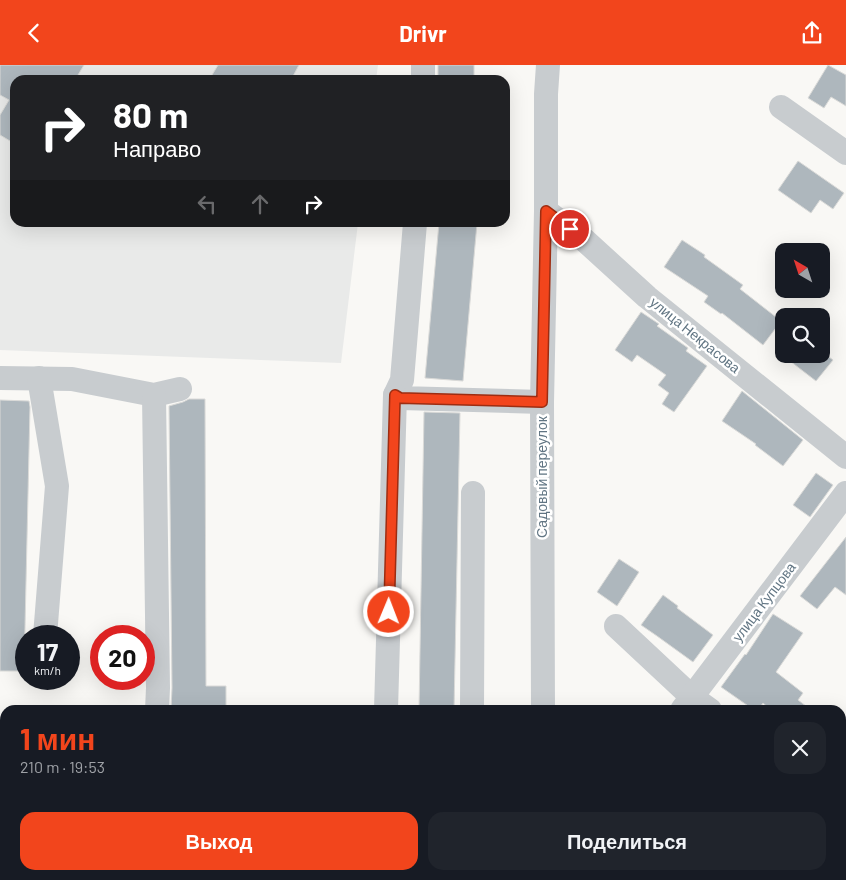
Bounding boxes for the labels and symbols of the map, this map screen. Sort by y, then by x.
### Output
pin [549,208,591,250]
north arrow [775,243,830,297]
street label: улица Некрасова [647,293,744,376]
street label: Садовый переулок [533,415,550,538]
street label: улица Купцова [728,559,799,645]
position arrow [362,585,414,637]
speed limit sign: 20 [90,625,155,690]

